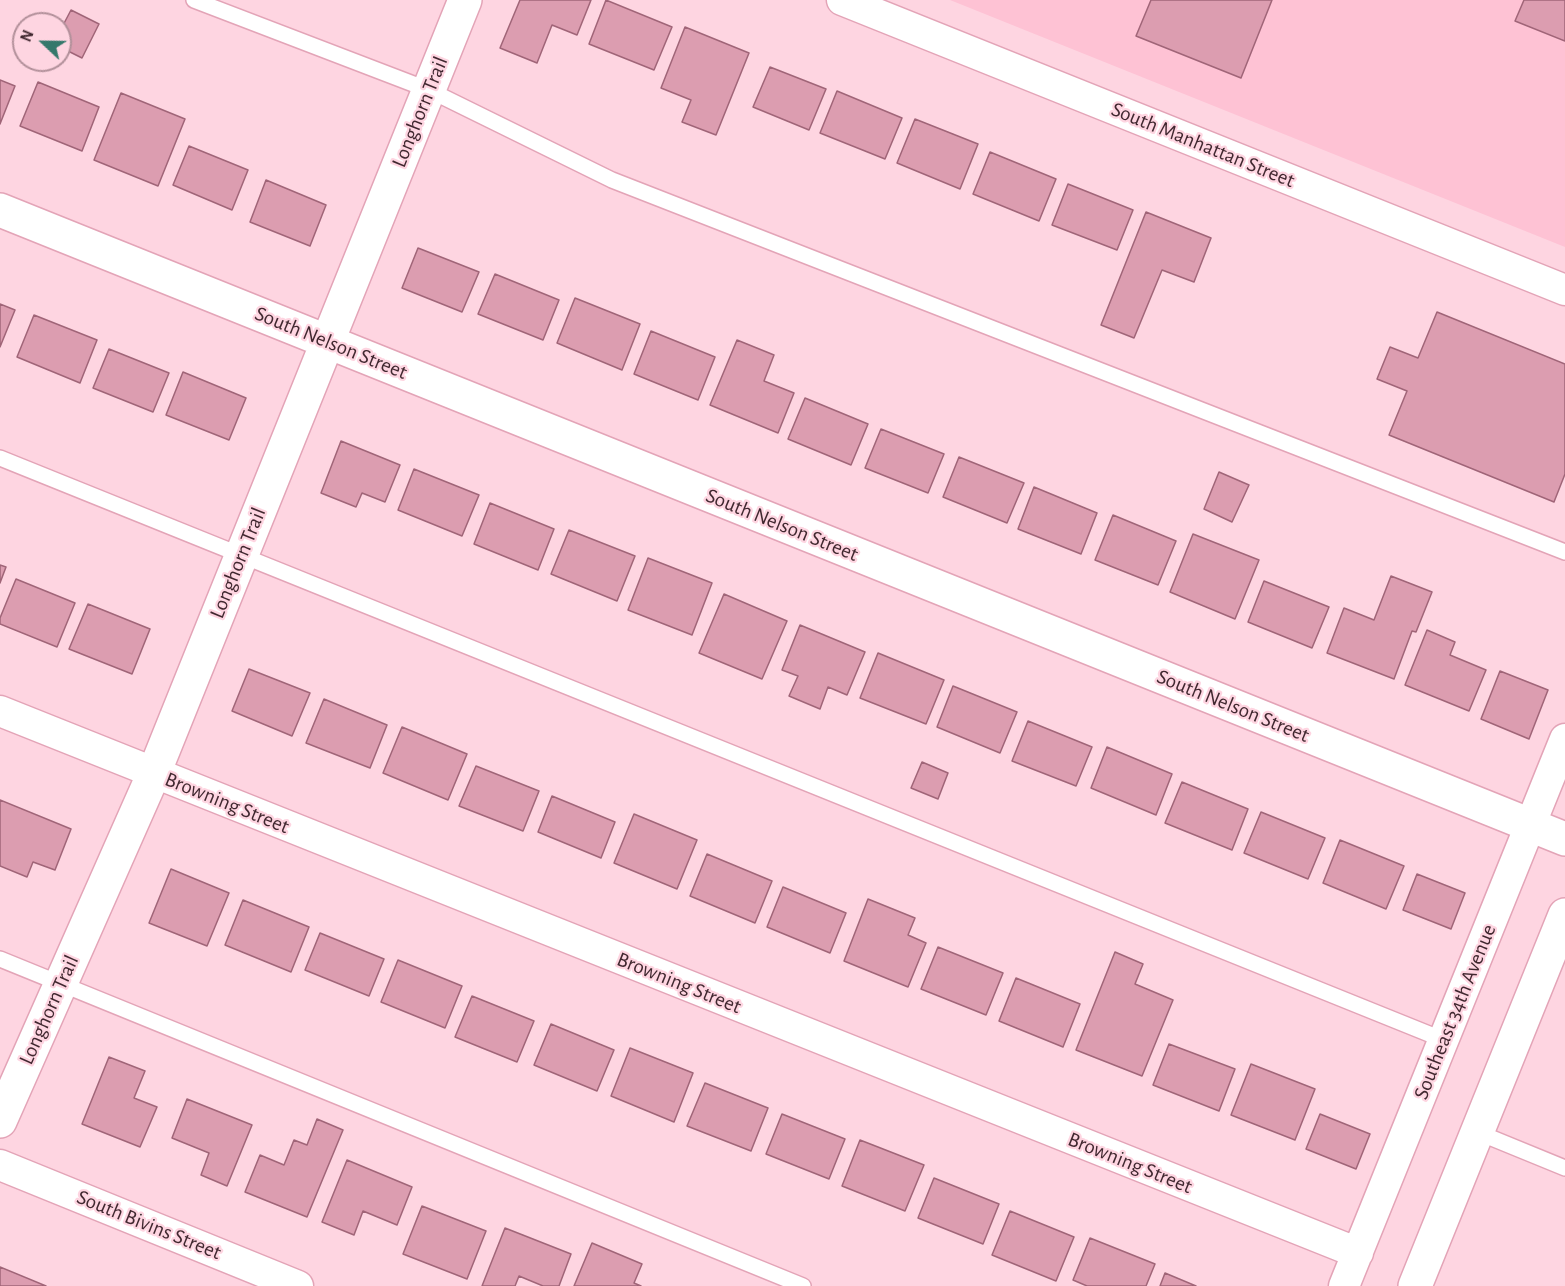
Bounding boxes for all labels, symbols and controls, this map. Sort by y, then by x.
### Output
north arrow [12,12,72,72]
text: N [18,28,37,44]
street label: Longhorn Trail [386,53,454,171]
street label: South Manhattan Street [1108,97,1298,193]
street label: South Nelson Street [251,301,411,385]
street label: South Nelson Street [702,483,862,567]
street label: Longhorn Trail [204,504,272,622]
street label: South Nelson Street [1153,664,1313,748]
street label: Browning Street [161,767,293,839]
street label: Southeast 34th Avenue [1408,921,1502,1103]
street label: Browning Street [613,947,745,1019]
street label: Longhorn Trail [14,951,84,1069]
street label: Browning Street [1064,1127,1196,1199]
street label: South Bivins Street [73,1185,225,1265]

